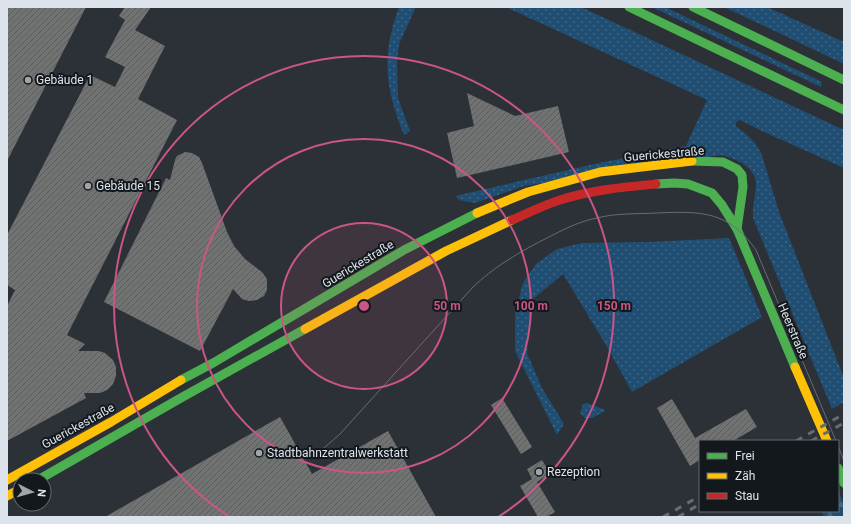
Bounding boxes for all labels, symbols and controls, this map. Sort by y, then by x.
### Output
place label: Gebäude 1 [36,73,93,87]
marker: Gebäude 1 [23,75,33,85]
street label: Guerickestraße [623,144,705,164]
place label: Gebäude 15 [96,179,160,193]
marker: Gebäude 15 [83,181,93,191]
street label: Guerickestraße [320,237,396,291]
centre of rings [357,299,371,313]
text: 50 m [433,299,461,313]
text: 100 m [514,299,548,313]
text: 150 m [597,299,631,313]
street label: Heerstraße [775,301,811,361]
street label: Guerickestraße [39,400,117,452]
legend [699,440,839,512]
place label: Stadtbahnzentralwerkstatt [267,446,408,460]
marker: Stadtbahnzentralwerkstatt [254,448,264,458]
text: Frei [735,449,755,463]
place label: Rezeption [547,465,600,479]
marker: Rezeption [534,467,544,477]
text: Zäh [735,469,755,483]
north arrow [12,472,52,512]
text: N [35,488,48,498]
text: Stau [735,489,759,503]

